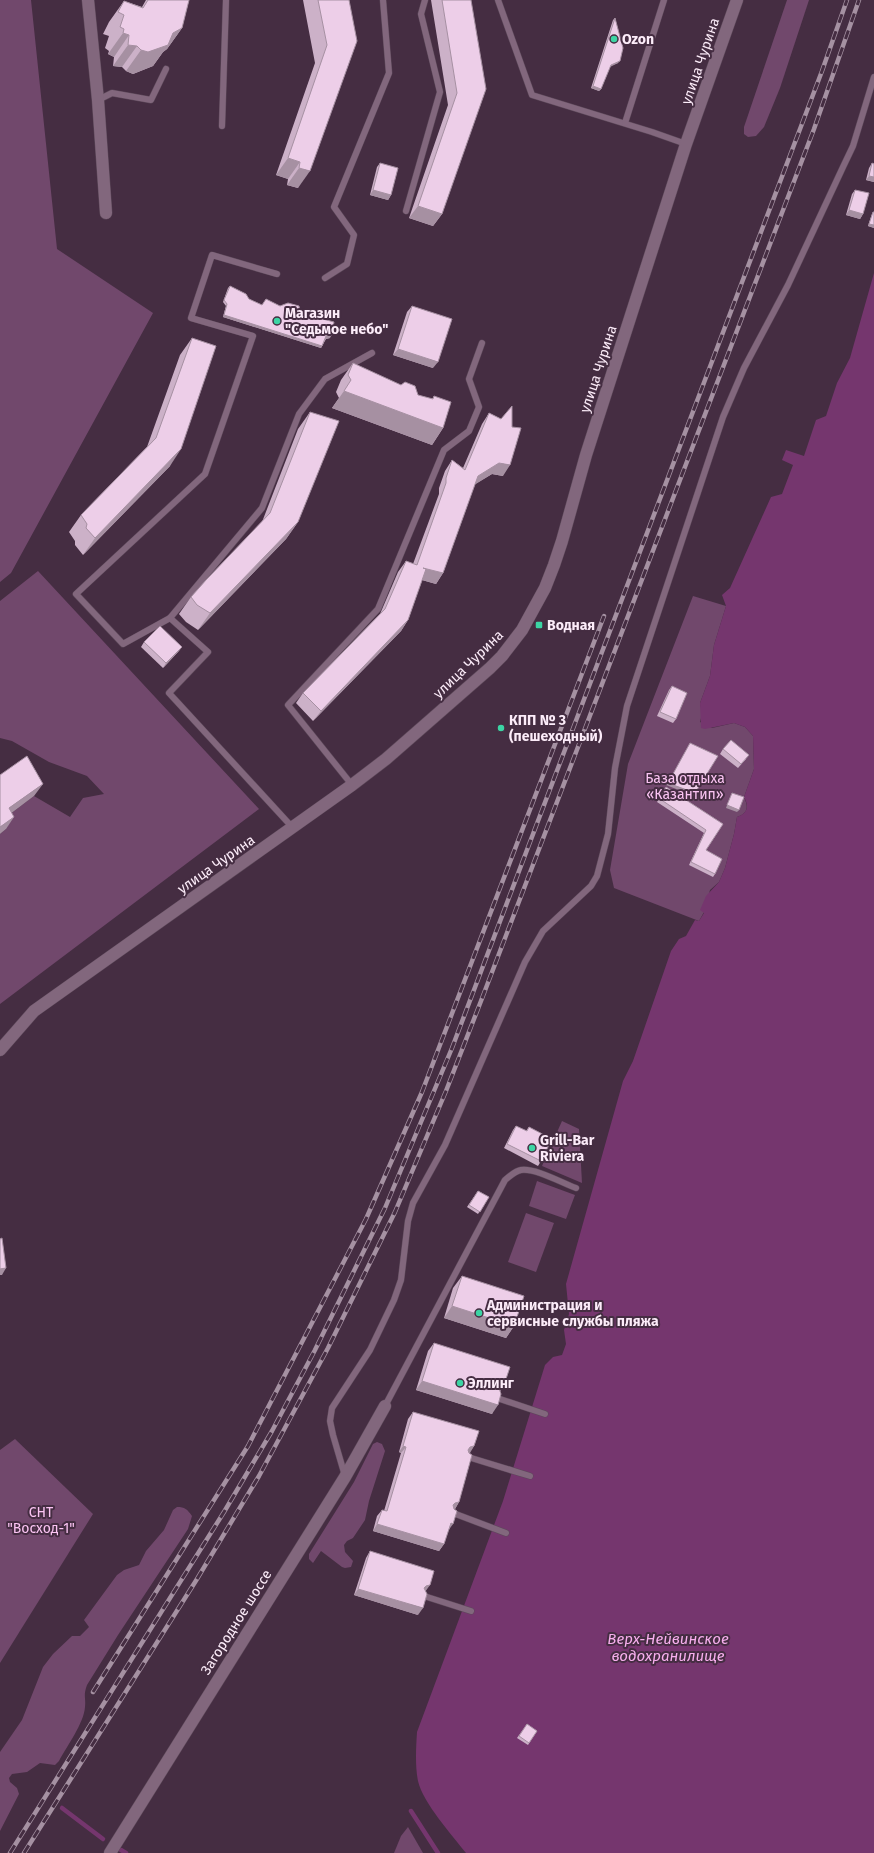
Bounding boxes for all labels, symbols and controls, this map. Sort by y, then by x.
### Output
street label: улица Чурина [678,15,723,107]
place label: Ozon [622,31,654,48]
marker: Ozon [609,34,619,44]
place label: Магазин "Седьмое небо" [285,305,388,338]
marker: Магазин "Седьмое небо" [272,316,282,326]
street label: улица Чурина [576,323,621,415]
place label: Водная [547,617,595,634]
marker: Водная [534,620,544,630]
street label: улица Чурина [430,627,507,702]
place label: КПП № 3 (пешеходный) [509,712,603,745]
marker: КПП № 3 (пешеходный) [496,723,506,733]
park label: База отдыха «Казантип» [645,770,725,803]
street label: улица Чурина [174,831,258,897]
place label: Grill-Bar Riviera [540,1132,595,1165]
marker: Grill-Bar Riviera [527,1143,537,1153]
place label: Администрация и сервисные службы пляжа [486,1297,659,1330]
marker: Администрация и сервисные службы пляжа [474,1308,484,1318]
place label: Эллинг [468,1375,515,1392]
marker: Эллинг [455,1378,465,1388]
park label: СНТ "Восход-1" [7,1504,75,1537]
street label: Загородное шоссе [197,1567,276,1678]
water label: Верх-Нейвинское водохранилище [607,1630,729,1665]

